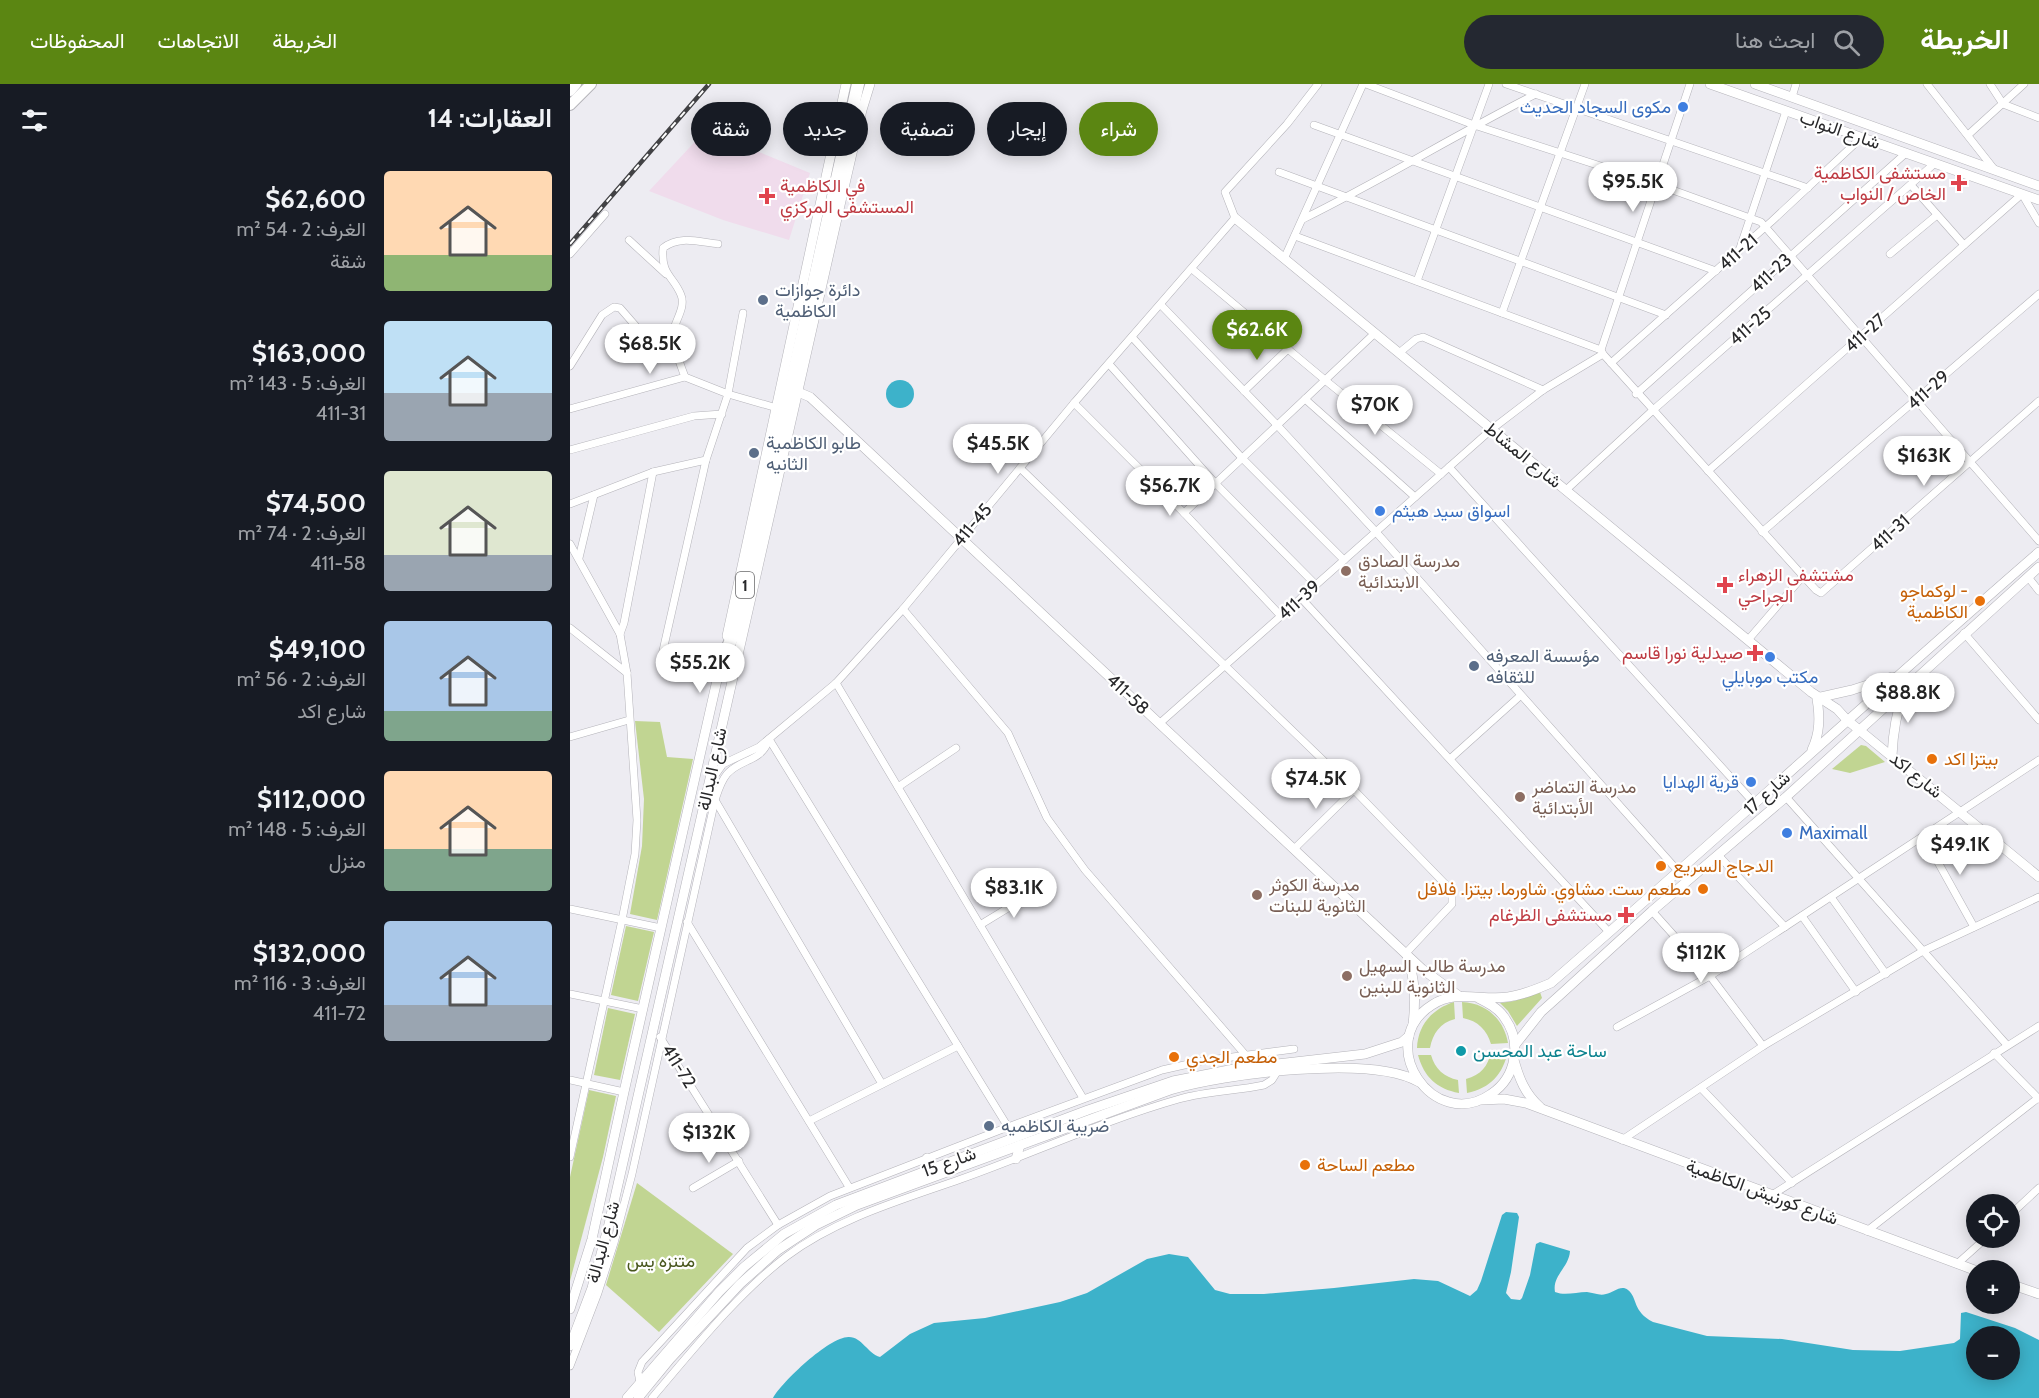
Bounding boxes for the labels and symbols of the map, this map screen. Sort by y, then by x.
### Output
place label: مكوى السجاد الحديث [1520,96,1671,118]
marker: مكوى السجاد الحديث [1676,100,1690,114]
street label: شارع النواب [1797,106,1883,155]
pin: $95.5K [1584,162,1682,213]
place label: مستشفى الكاظمية الخاص / النواب [1814,162,1946,205]
marker: مستشفى الكاظمية الخاص / النواب [1950,174,1968,192]
place label: في الكاظمية المستشفى المركزي [780,175,914,222]
marker: في الكاظمية المستشفى المركزي [758,187,776,205]
street label: 411-21 [1714,229,1762,275]
street label: 411-23 [1746,249,1796,297]
place label: دائرة جوازات الكاظمية [775,279,860,322]
marker: دائرة جوازات الكاظمية [756,293,770,307]
street label: 411-25 [1724,302,1776,350]
street label: 411-27 [1840,309,1890,357]
pin: $62.6K [1208,310,1306,361]
pin: $68.5K [601,324,699,375]
street label: 411-29 [1902,366,1954,414]
pin: $70K [1339,385,1411,436]
street label: شارع المشاط [1479,417,1566,494]
pin: $45.5K [949,424,1047,475]
place label: طابو الكاظمية الثانيه [766,432,861,475]
pin: $163K [1882,436,1966,487]
marker: طابو الكاظمية الثانيه [747,446,761,460]
pin: $56.7K [1121,466,1219,517]
street label: 411-45 [948,499,996,551]
place label: اسواق سيد هيثم [1392,500,1510,523]
marker: اسواق سيد هيثم [1373,504,1387,518]
street label: 411-31 [1866,510,1914,556]
place label: مدرسة الصادق الابتدائية [1358,550,1460,593]
marker: مدرسة الصادق الابتدائية [1339,564,1353,578]
place label: مشتشفى الزهراء الجراحي [1738,564,1854,611]
road number: 1 [736,572,754,598]
street label: 411-39 [1273,575,1325,625]
marker: مشتشفى الزهراء الجراحي [1716,576,1734,594]
place label: لوكماجو - الكاظمية [1900,580,1968,623]
marker: لوكماجو - الكاظمية [1973,594,1987,608]
place label: صيدلية نورا قاسم [1622,642,1743,665]
pin: $55.2K [651,643,749,694]
place label: مؤسسة المعرفه للثقافه [1486,645,1600,688]
marker: صيدلية نورا قاسم [1748,646,1762,660]
marker: مكتب موبايلي [1763,650,1777,664]
marker: مؤسسة المعرفه للثقافه [1467,659,1481,673]
place label: مكتب موبايلي [1722,666,1818,692]
street label: 411-58 [1102,669,1154,719]
pin: $88.8K [1859,673,1957,724]
street label: شارع البدالة [692,726,732,813]
street label: شارع اكد [1884,747,1947,804]
place label: بيتزا اكد [1944,748,1998,770]
marker: بيتزا اكد [1925,752,1939,766]
pin: $74.5K [1267,759,1365,810]
street label: شارع 17 [1739,766,1796,820]
place label: قرية الهدايا [1662,771,1739,793]
marker: قرية الهدايا [1744,775,1758,789]
place label: مدرسة التماضر الأبتدائية [1531,776,1636,819]
marker: مدرسة التماضر الأبتدائية [1513,790,1527,804]
place label: Maximall [1799,822,1868,844]
pin: $49.1K [1911,825,2009,876]
marker: Maximall [1780,826,1794,840]
place label: الدجاج السريع [1673,855,1774,878]
marker: الدجاج السريع [1654,859,1668,873]
pin: $83.1K [965,868,1063,919]
place label: مدرسة الكوثر الثانوية للبنات [1268,874,1366,917]
place label: مطعم ست. مشاوي. شاورما. بيتزا. فلافل [1417,878,1691,904]
marker: مطعم ست. مشاوي. شاورما. بيتزا. فلافل [1696,882,1710,896]
marker: مدرسة الكوثر الثانوية للبنات [1250,888,1264,902]
place label: مستشفى الظرغام [1489,904,1612,927]
marker: مستشفى الظرغام [1617,906,1635,924]
pin: $112K [1659,933,1743,984]
place label: مدرسة طالب السهيل الثانوية للبنين [1359,955,1506,998]
marker: مدرسة طالب السهيل الثانوية للبنين [1340,969,1354,983]
street label: 411-72 [657,1040,701,1092]
place label: ساحة عبد المحسن [1473,1040,1607,1062]
marker: ساحة عبد المحسن [1454,1044,1468,1058]
place label: مطعم الجدي [1186,1046,1277,1072]
marker: مطعم الجدي [1167,1050,1181,1064]
pin: $132K [667,1113,751,1164]
place label: ضريبة الكاظميه [1001,1115,1109,1137]
marker: ضريبة الكاظميه [982,1119,996,1133]
street label: شارع 15 [919,1142,979,1183]
place label: مطعم الساحة [1317,1154,1415,1177]
street label: شارع كورنيش الكاظمية [1683,1154,1841,1231]
marker: مطعم الساحة [1298,1158,1312,1172]
street label: شارع البدالة [581,1199,625,1286]
park label: متنزه يس [627,1250,695,1272]

